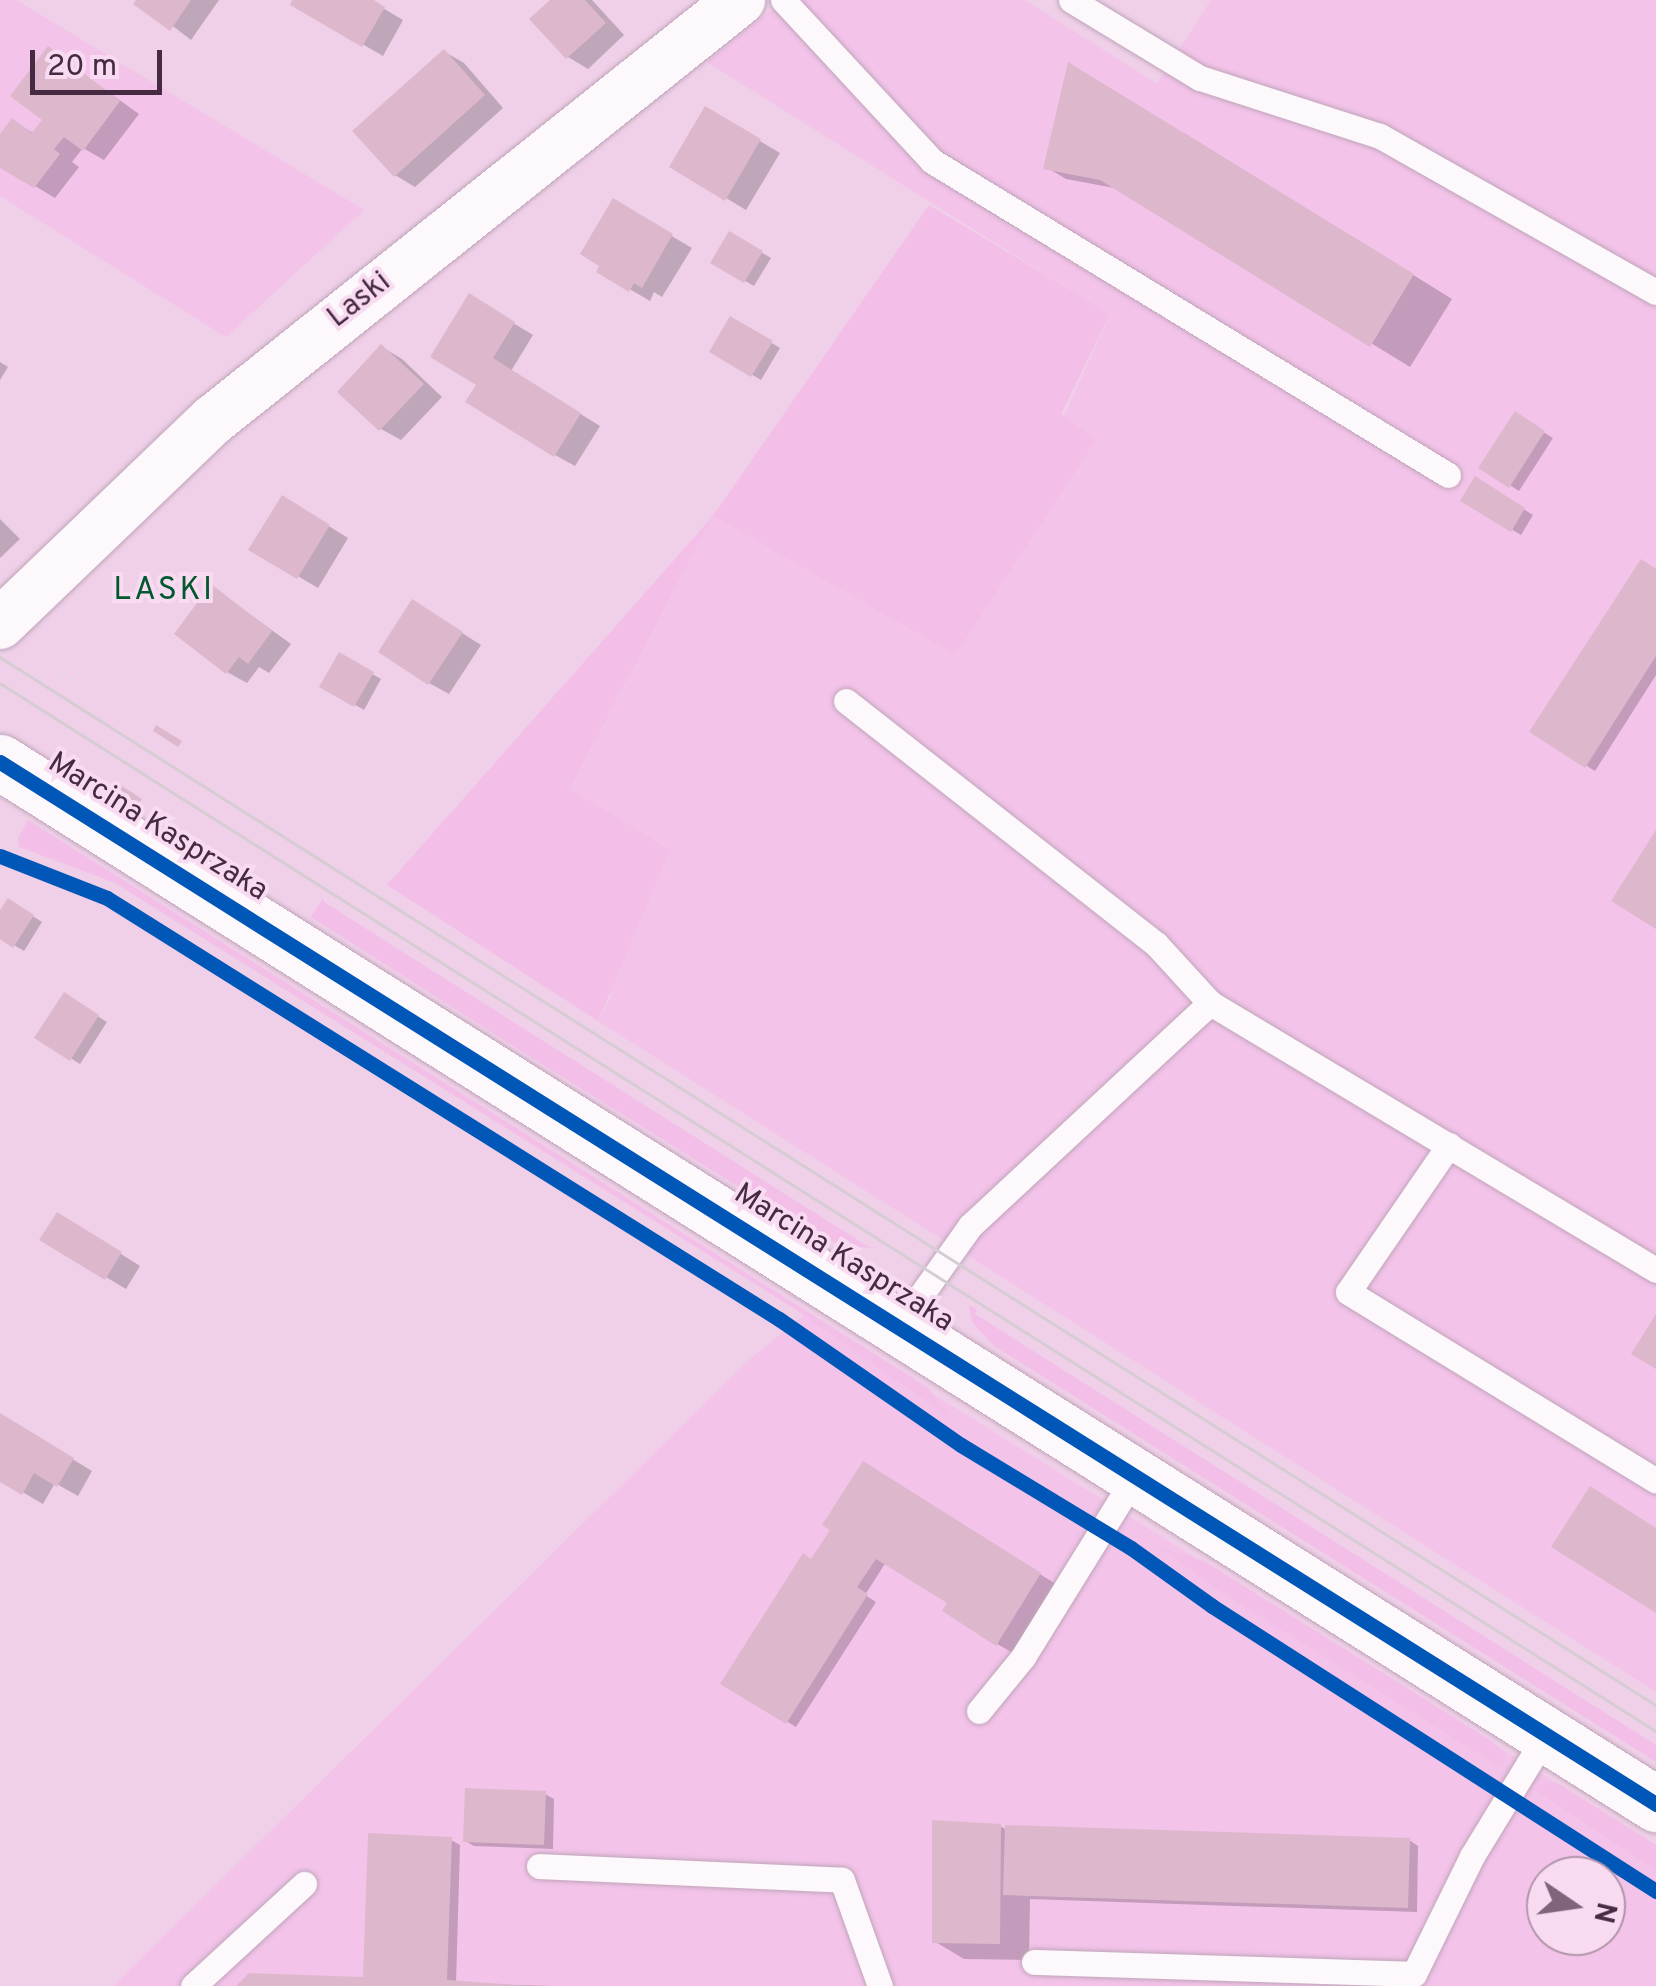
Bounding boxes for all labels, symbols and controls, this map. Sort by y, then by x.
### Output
scale bar [35,30,168,92]
text: 20 m [47,49,117,86]
street label: Laski [321,265,399,337]
district label: LASKI [113,572,215,610]
street label: Marcina Kasprzaka [41,746,273,910]
street label: Marcina Kasprzaka [727,1177,959,1341]
north arrow [1526,1856,1626,1956]
text: N [1583,1898,1623,1926]

